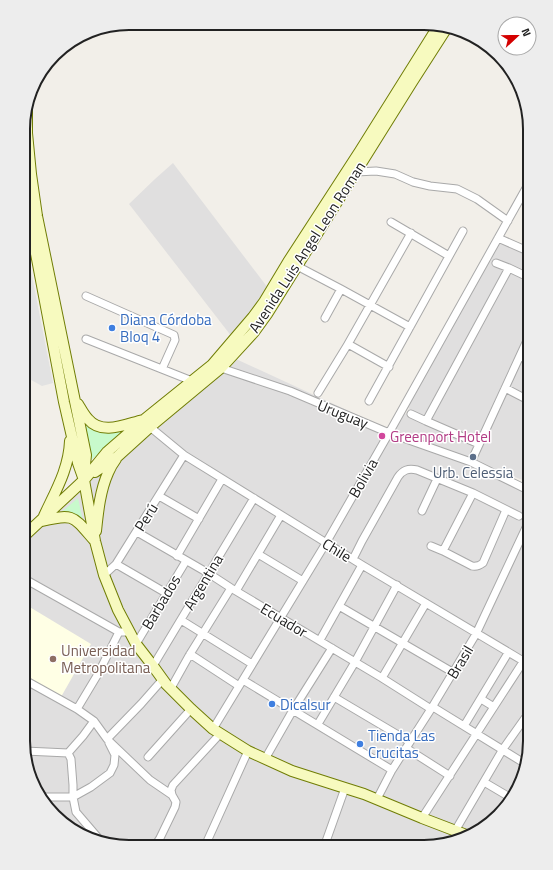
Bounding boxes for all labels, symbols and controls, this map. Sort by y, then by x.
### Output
north arrow [497,16,537,56]
text: N [517,26,535,39]
street label: Avenida Luis Angel Leon Roman [243,157,371,337]
place label: Diana Córdoba Bloq 4 [120,308,212,348]
marker: Diana Córdoba Bloq 4 [107,323,117,333]
street label: Uruguay [314,393,372,435]
place label: Greenport Hotel [390,425,491,448]
marker: Greenport Hotel [377,431,387,441]
marker: Urb. Celessia [468,452,478,462]
street label: Bolivia [343,454,384,502]
place label: Urb. Celessia [433,461,514,484]
street label: Perú [128,498,164,536]
street label: Chile [318,532,356,568]
street label: Argentina [177,549,229,614]
street label: Barbados [136,570,186,634]
street label: Ecuador [256,597,312,643]
place label: Universidad Metropolitana [61,639,151,679]
street label: Brasil [441,641,479,683]
marker: Universidad Metropolitana [48,654,58,664]
place label: Dicalsur [280,693,331,716]
marker: Dicalsur [267,699,277,709]
place label: Tienda Las Crucitas [368,724,435,764]
marker: Tienda Las Crucitas [355,739,365,749]

